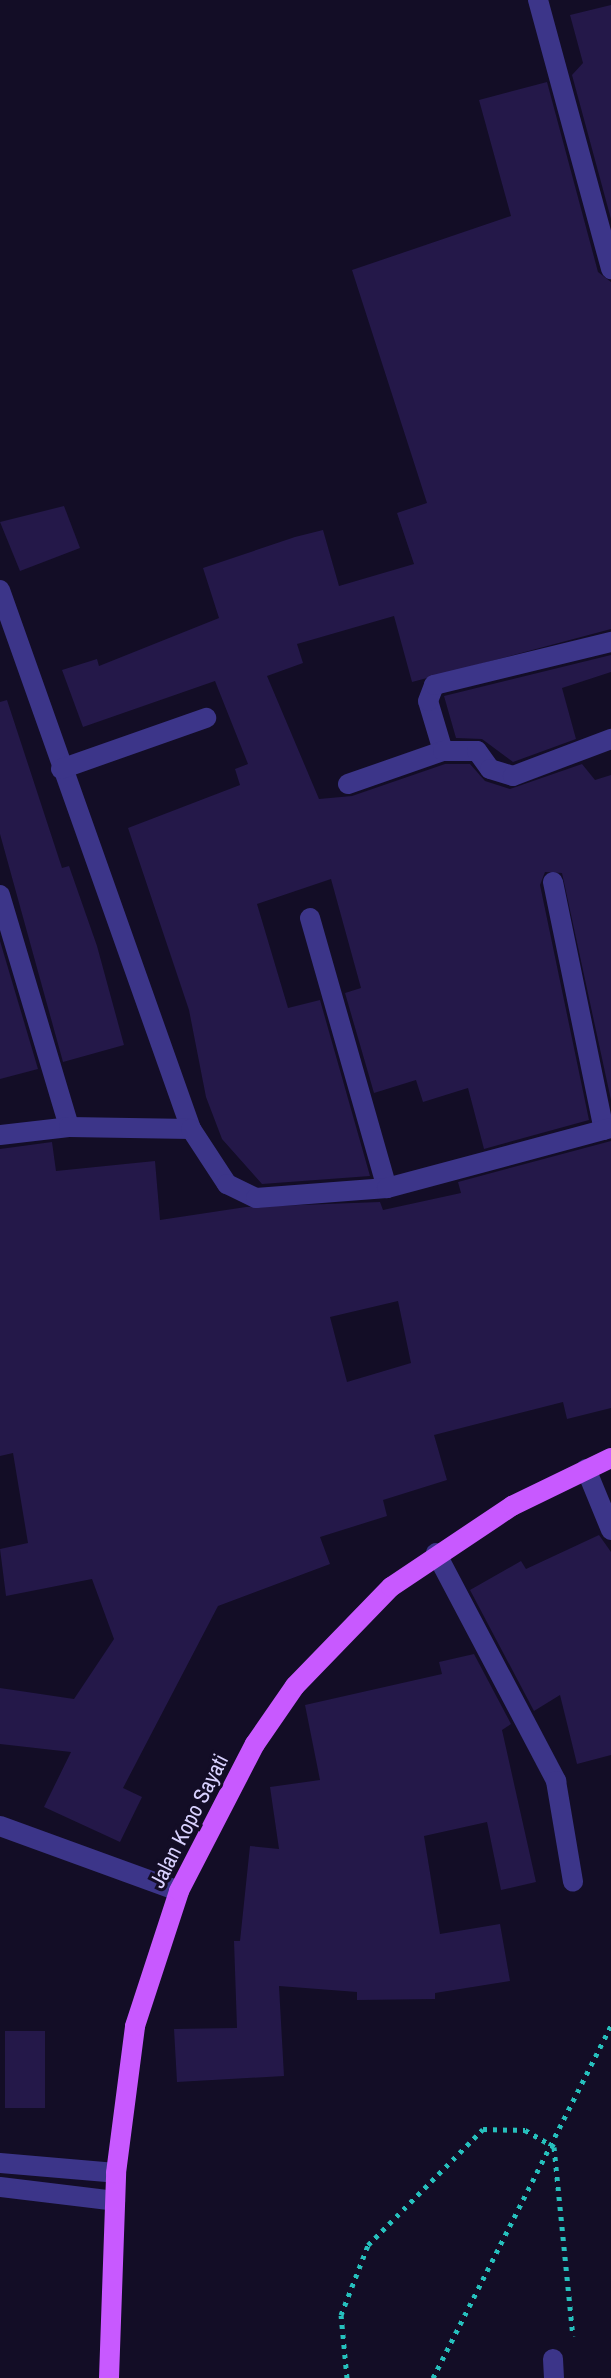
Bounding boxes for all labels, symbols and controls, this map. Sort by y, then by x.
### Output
street label: Jalan Kopo Sayati [144,1750,234,1892]

